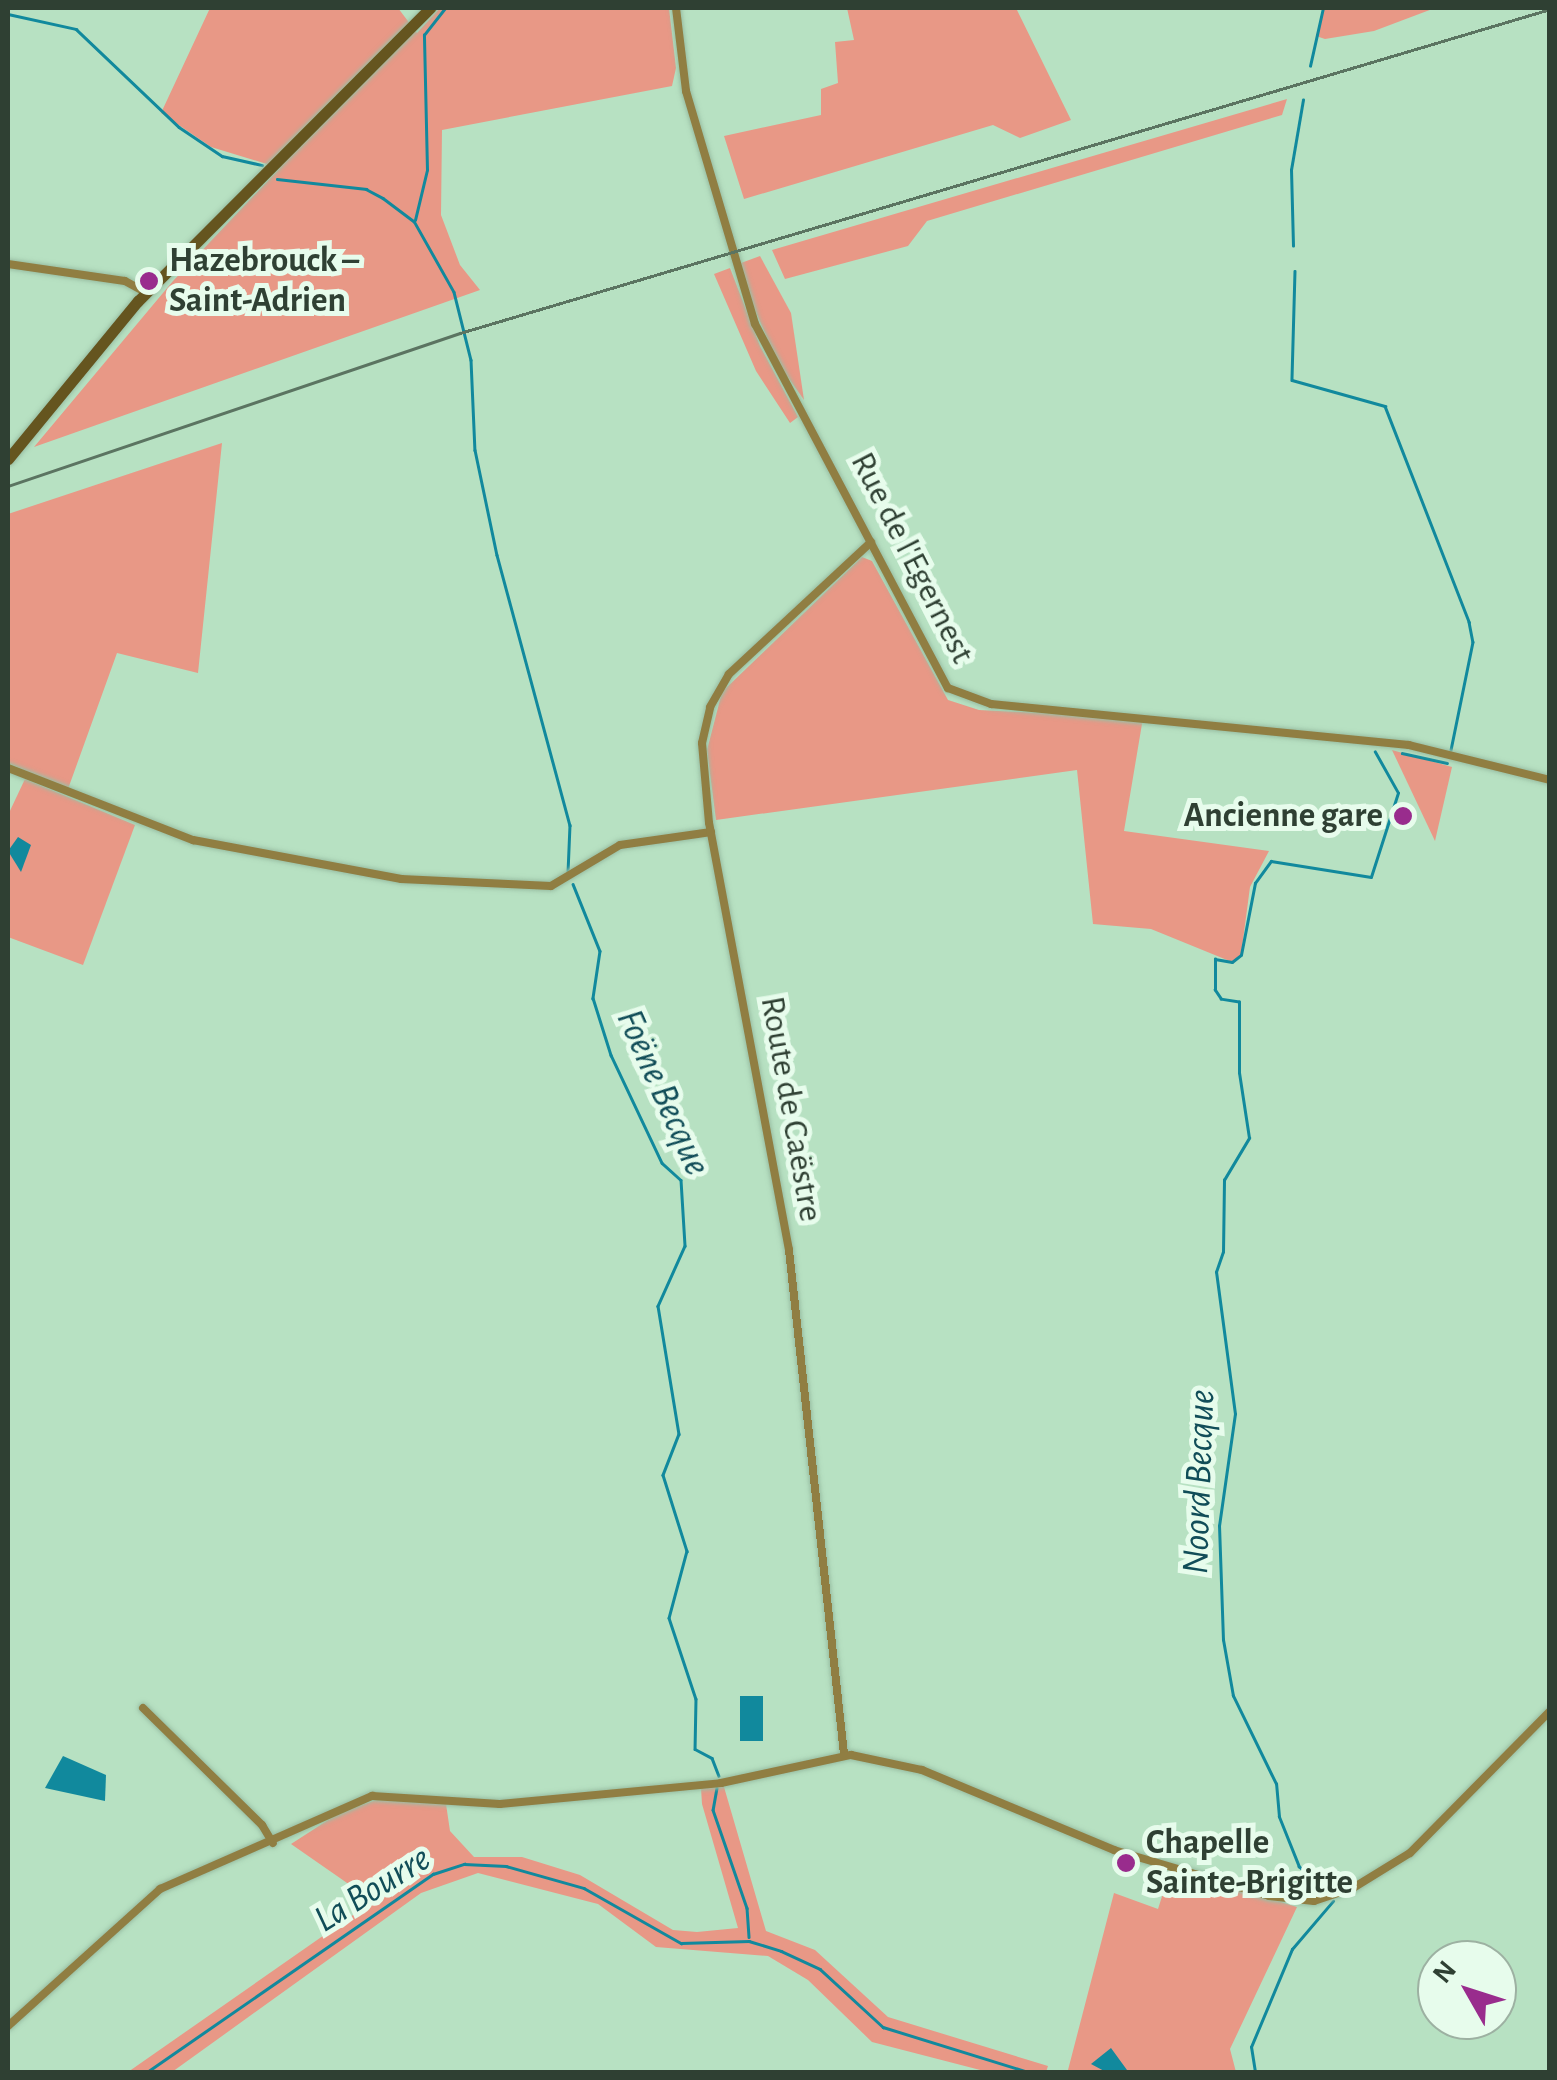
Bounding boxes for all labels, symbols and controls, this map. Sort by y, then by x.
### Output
place label: Hazebrouck – Saint-Adrien [169,240,359,322]
marker: Hazebrouck – Saint-Adrien [138,270,160,292]
street label: Rue de l'Egernest [841,445,983,671]
place label: Ancienne gare [1184,795,1383,837]
marker: Ancienne gare [1392,805,1414,827]
street label: Route de Caëstre [751,993,831,1225]
water label: Foëne Becque [605,1003,719,1183]
water label: Noord Becque [1174,1389,1226,1575]
place label: Chapelle Sainte-Brigitte [1146,1822,1353,1904]
water label: La Bourre [306,1837,440,1943]
marker: Chapelle Sainte-Brigitte [1115,1852,1137,1874]
north arrow [1417,1940,1517,2040]
text: N [1428,1956,1462,1989]

